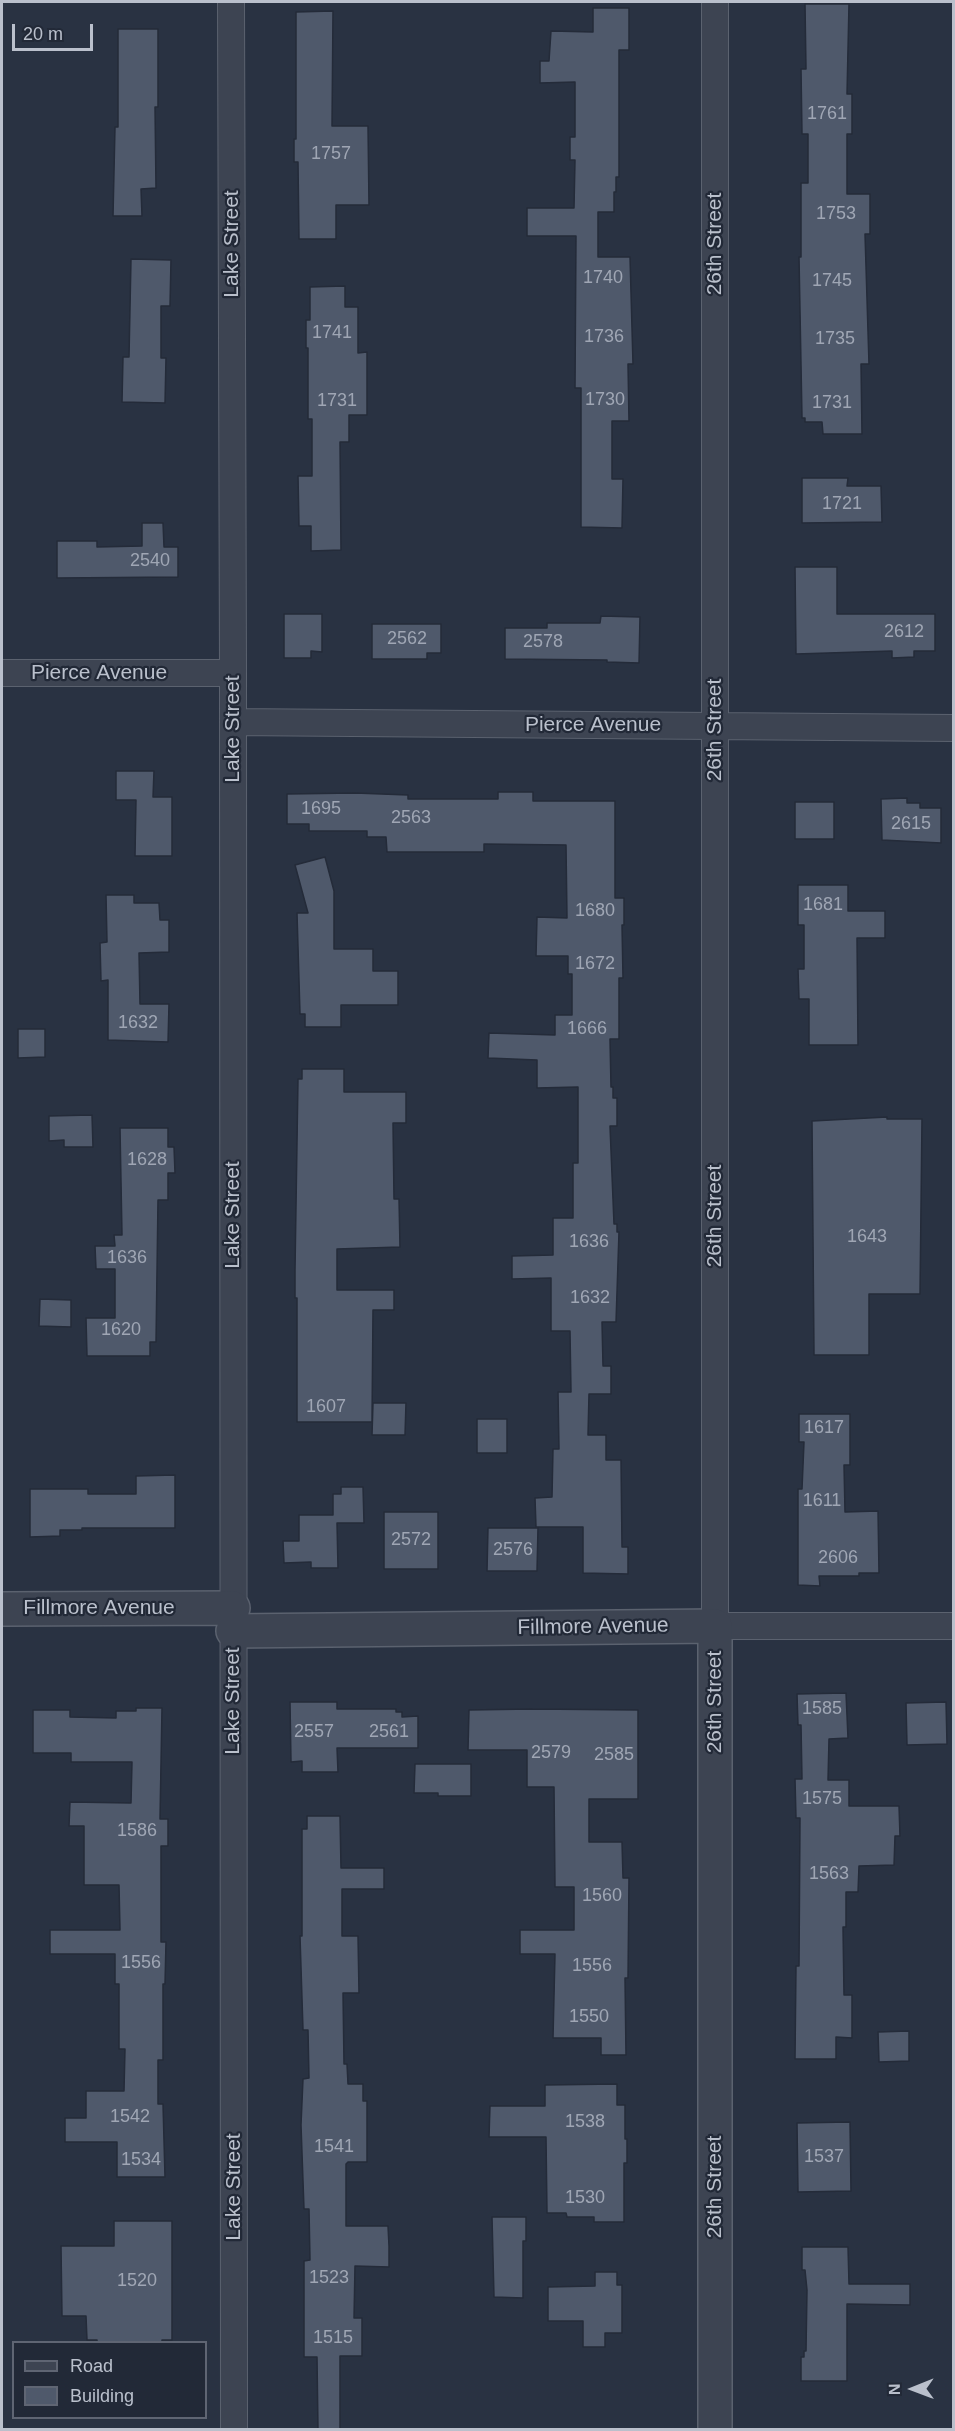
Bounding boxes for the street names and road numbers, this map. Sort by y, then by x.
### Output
street label: Lake Street [219,190,245,298]
street label: 26th Street [702,193,728,295]
street label: Pierce Avenue [31,660,167,686]
street label: Lake Street [220,675,246,783]
street label: 26th Street [702,679,728,781]
street label: Pierce Avenue [525,712,661,738]
street label: Lake Street [220,1161,246,1269]
street label: 26th Street [702,1165,728,1267]
street label: Fillmore Avenue [23,1595,175,1621]
street label: Fillmore Avenue [517,1613,669,1641]
street label: Lake Street [220,1647,246,1755]
street label: 26th Street [702,1651,728,1753]
street label: Lake Street [221,2133,247,2241]
street label: 26th Street [702,2136,728,2238]

